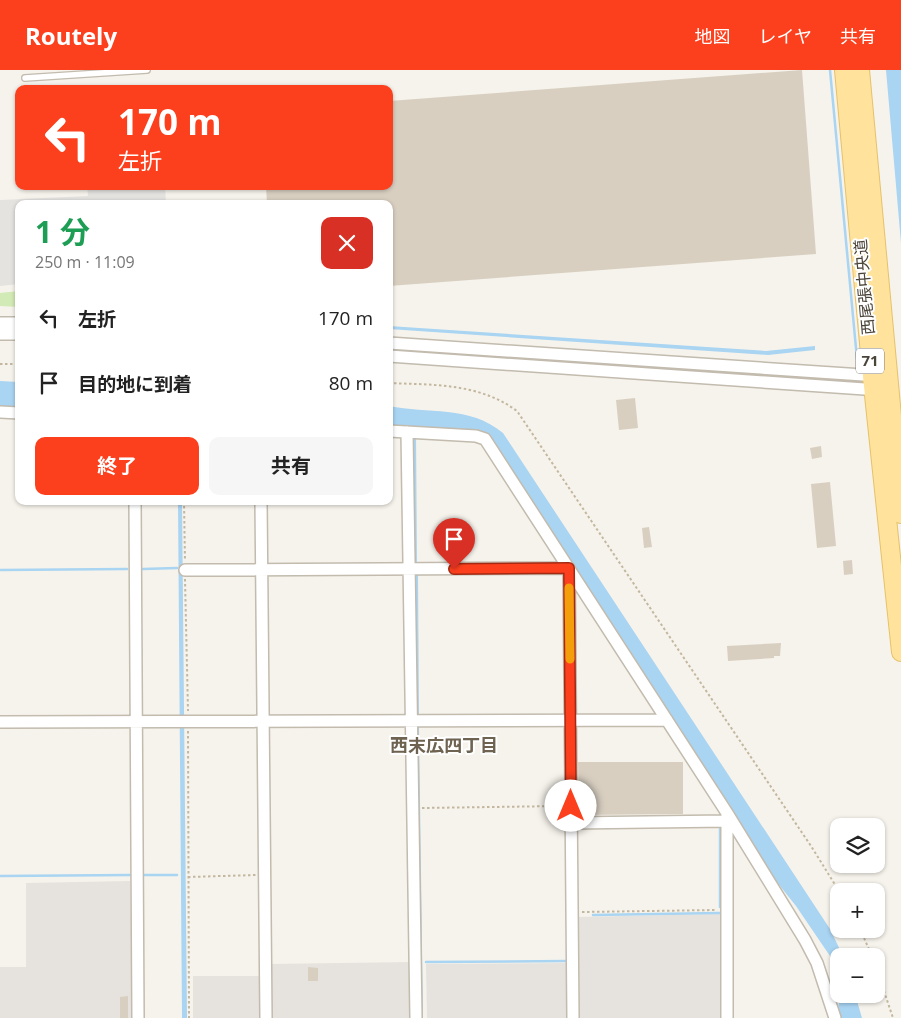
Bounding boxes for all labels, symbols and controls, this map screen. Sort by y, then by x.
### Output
text: Routely [25,19,117,52]
text: 地図 [695,24,731,48]
text: レイヤ [759,24,812,48]
text: 共有 [840,24,876,48]
text: 170 m [118,98,222,145]
icon: left [35,105,100,170]
text: 左折 [118,145,162,175]
text: 1 分 [35,211,90,252]
button: close [321,217,373,269]
street label: 西尾張中央道 [849,238,879,336]
text: 250 m · 11:09 [35,251,135,273]
icon: left [35,304,63,332]
text: 170 m [318,305,373,331]
text: 左折 [78,306,116,332]
road number: 71 [856,348,884,374]
icon: arrive [35,369,63,397]
text: 80 m [329,370,373,396]
text: 目的地に到着 [78,371,192,397]
button: 終了 [35,437,199,495]
button: 共有 [209,437,373,495]
pin [433,518,475,569]
icon: arrive [440,525,468,553]
district label: 西末広四丁目 [390,733,498,757]
position arrow [544,779,596,831]
map controls [830,818,885,1003]
button: layers [830,818,885,873]
button: + [830,883,885,938]
button: − [830,948,885,1003]

